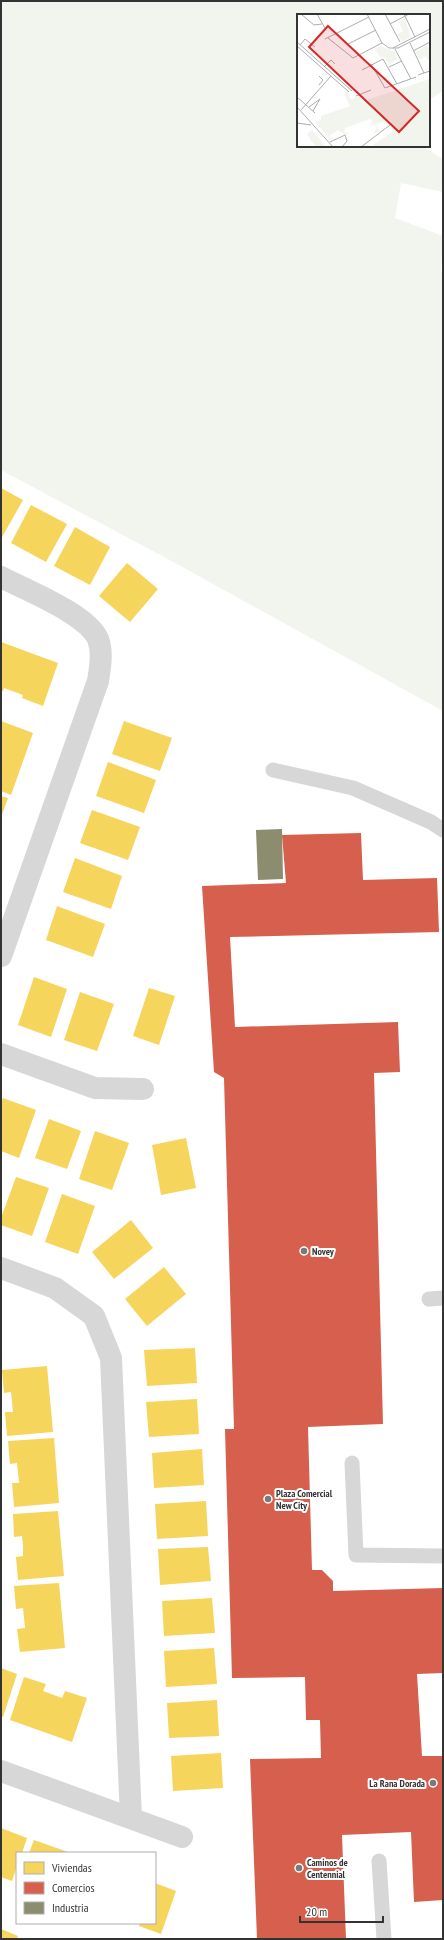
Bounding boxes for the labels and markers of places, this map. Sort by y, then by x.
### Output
place label: Novey [312,1245,335,1258]
marker: Novey [299,1246,309,1256]
place label: Plaza Comercial New City [276,1487,333,1512]
marker: Plaza Comercial New City [263,1494,273,1504]
place label: La Rana Dorada [369,1777,425,1790]
marker: La Rana Dorada [428,1778,438,1788]
place label: Caminos de Centennial [307,1856,348,1881]
marker: Caminos de Centennial [294,1863,304,1873]

